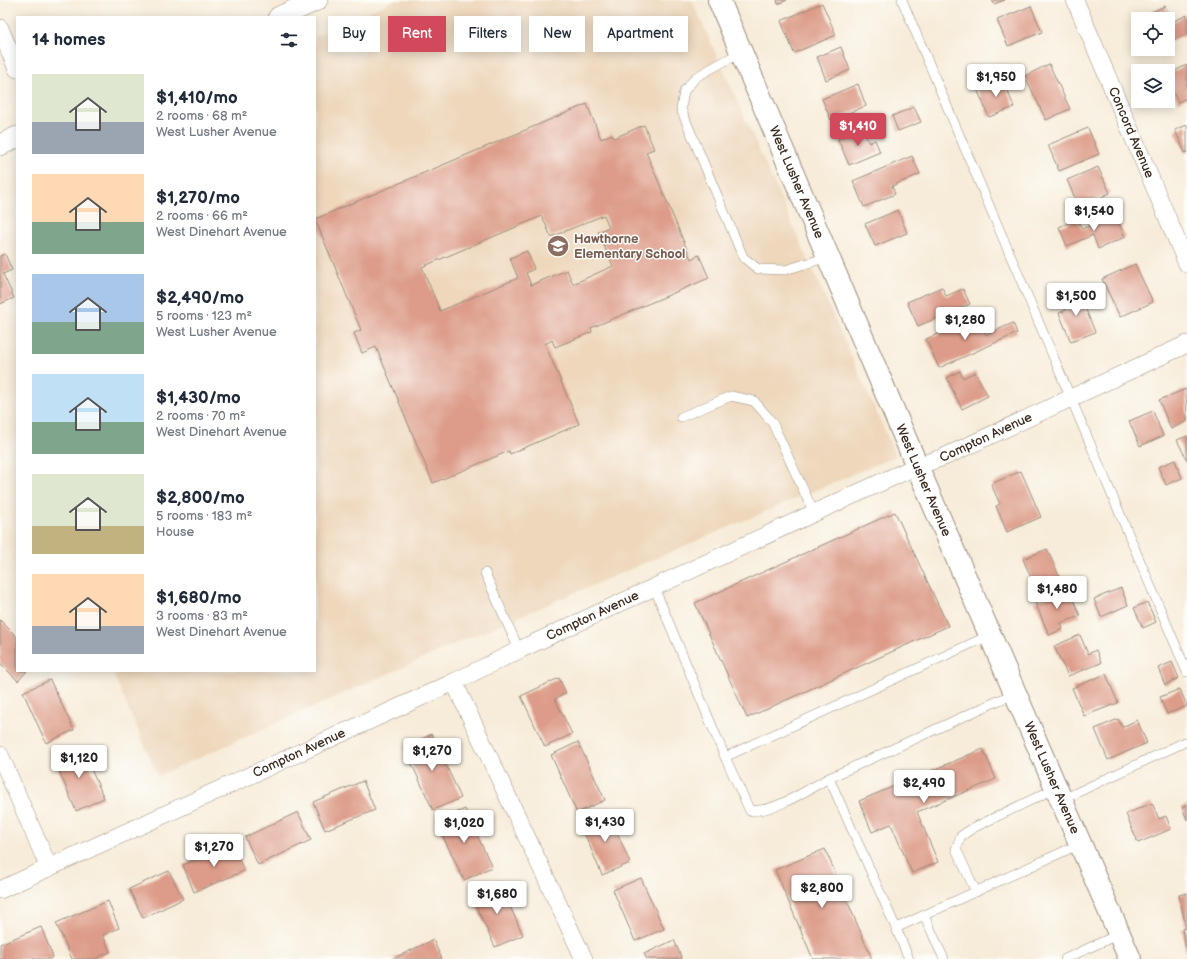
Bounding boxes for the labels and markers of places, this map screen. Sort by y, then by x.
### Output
pin: $1,950 [963,64,1029,98]
pin: $1,410 [825,113,891,147]
pin: $1,540 [1061,198,1127,232]
place label: Hawthorne Elementary School [574,231,685,262]
school or university icon: Hawthorne Elementary School [545,233,571,259]
pin: $1,500 [1043,283,1109,317]
pin: $1,280 [932,307,998,341]
pin: $1,480 [1024,576,1090,610]
pin: $1,270 [399,738,465,772]
pin: $1,120 [46,745,112,779]
pin: $2,490 [891,770,957,804]
pin: $1,430 [572,809,638,843]
pin: $1,020 [431,810,497,844]
pin: $1,270 [181,834,247,868]
pin: $2,800 [789,875,855,909]
pin: $1,680 [464,881,530,915]

